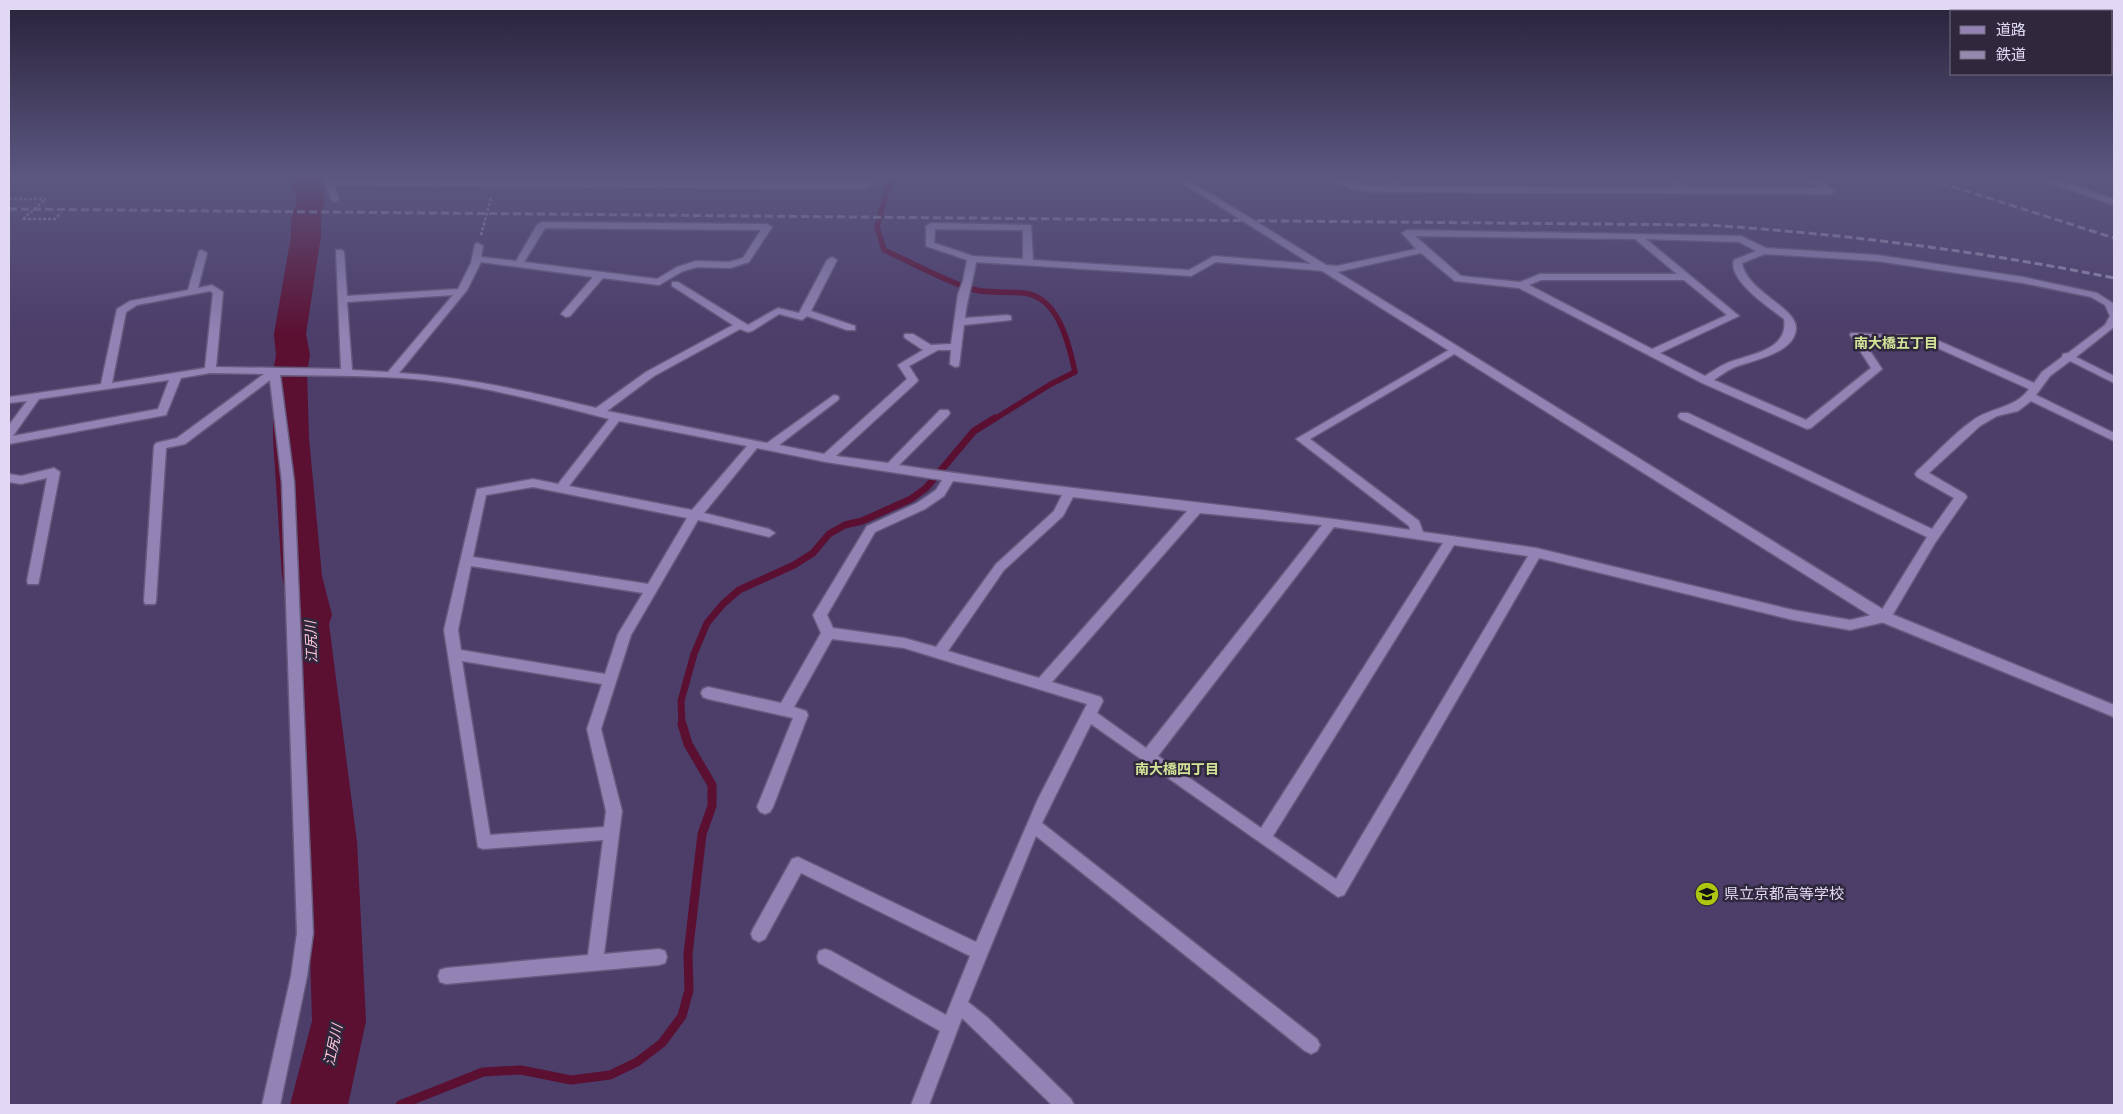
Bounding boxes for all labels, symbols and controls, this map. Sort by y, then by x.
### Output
legend [1950,10,2113,75]
text: 道路 [1996,19,2026,39]
text: 鉄道 [1996,44,2026,64]
district label: 南大橋五丁目 [1854,333,1938,352]
water label: 江尻川 [300,619,321,663]
district label: 南大橋四丁目 [1135,759,1219,778]
school or university icon: 県立京都高等学校 [1694,881,1720,907]
place label: 県立京都高等学校 [1724,883,1844,903]
water label: 江尻川 [319,1020,347,1067]

